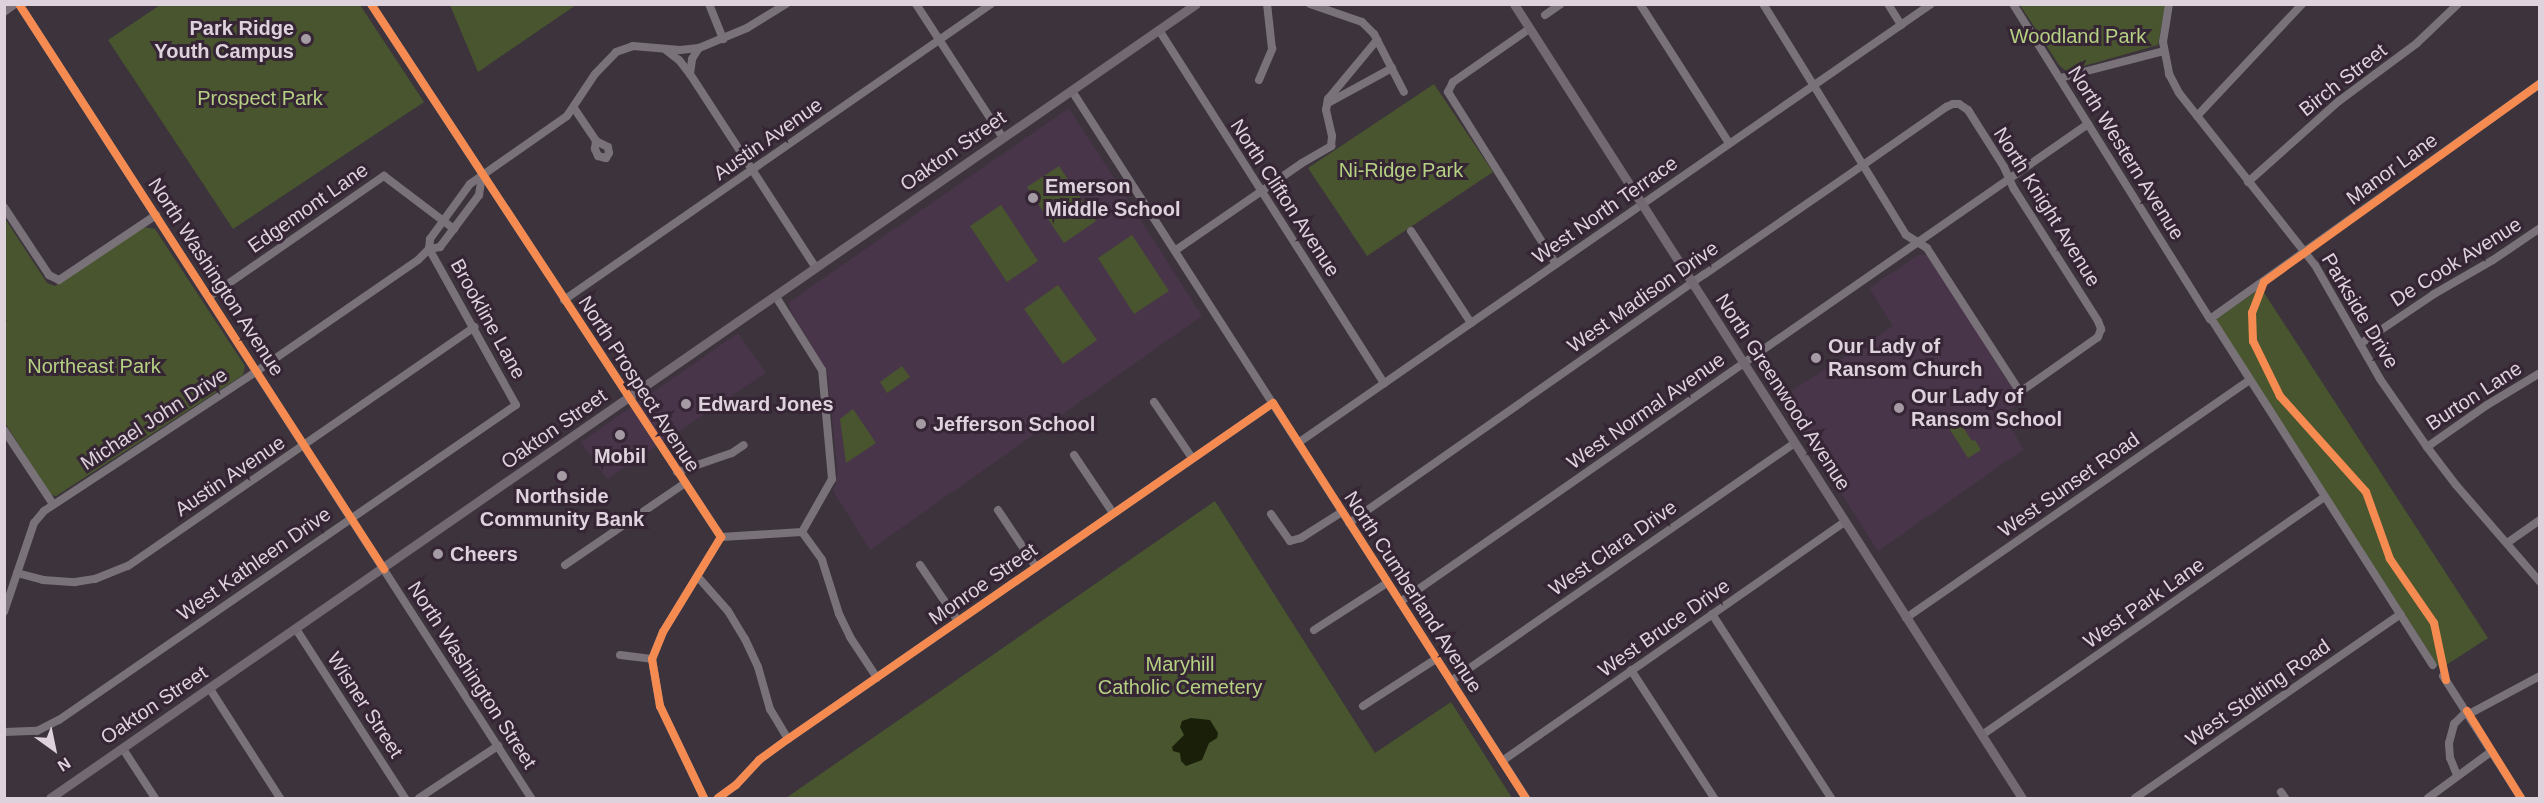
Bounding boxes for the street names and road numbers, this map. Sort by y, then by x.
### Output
street label: Birch Street [2294,38,2392,122]
street label: North Western Avenue [2062,61,2190,245]
street label: Austin Avenue [708,92,828,186]
street label: Oakton Street [896,106,1010,196]
street label: North Clifton Avenue [1225,114,1345,282]
street label: North Knight Avenue [1988,123,2106,291]
street label: Manor Lane [2342,128,2442,210]
street label: West North Terrace [1528,151,1682,269]
street label: Edgemont Lane [243,158,373,258]
street label: North Washington Avenue [143,173,289,381]
street label: De Cook Avenue [2386,212,2526,312]
street label: West Madison Drive [1563,236,1723,358]
street label: Parkside Drive [2316,249,2404,373]
street label: Brookline Lane [445,255,531,383]
street label: North Greenwood Avenue [1710,289,1856,495]
street label: North Prospect Avenue [573,291,705,477]
street label: West Normal Avenue [1562,347,1730,475]
street label: Burton Lane [2422,356,2526,436]
street label: Michael John Drive [76,363,232,475]
street label: Oakton Street [497,384,611,474]
street label: West Sunset Road [1994,427,2144,543]
street label: Austin Avenue [170,430,290,522]
street label: North Cumberland Avenue [1339,486,1487,698]
street label: West Clara Drive [1544,495,1682,601]
street label: West Kathleen Drive [173,502,335,626]
street label: Monroe Street [924,538,1042,630]
street label: West Park Lane [2079,552,2209,654]
street label: West Bruce Drive [1594,574,1734,682]
street label: North Washington Street [403,577,541,773]
street label: West Stolting Road [2181,634,2335,752]
street label: Wisner Street [322,648,408,762]
street label: Oakton Street [96,661,212,749]

